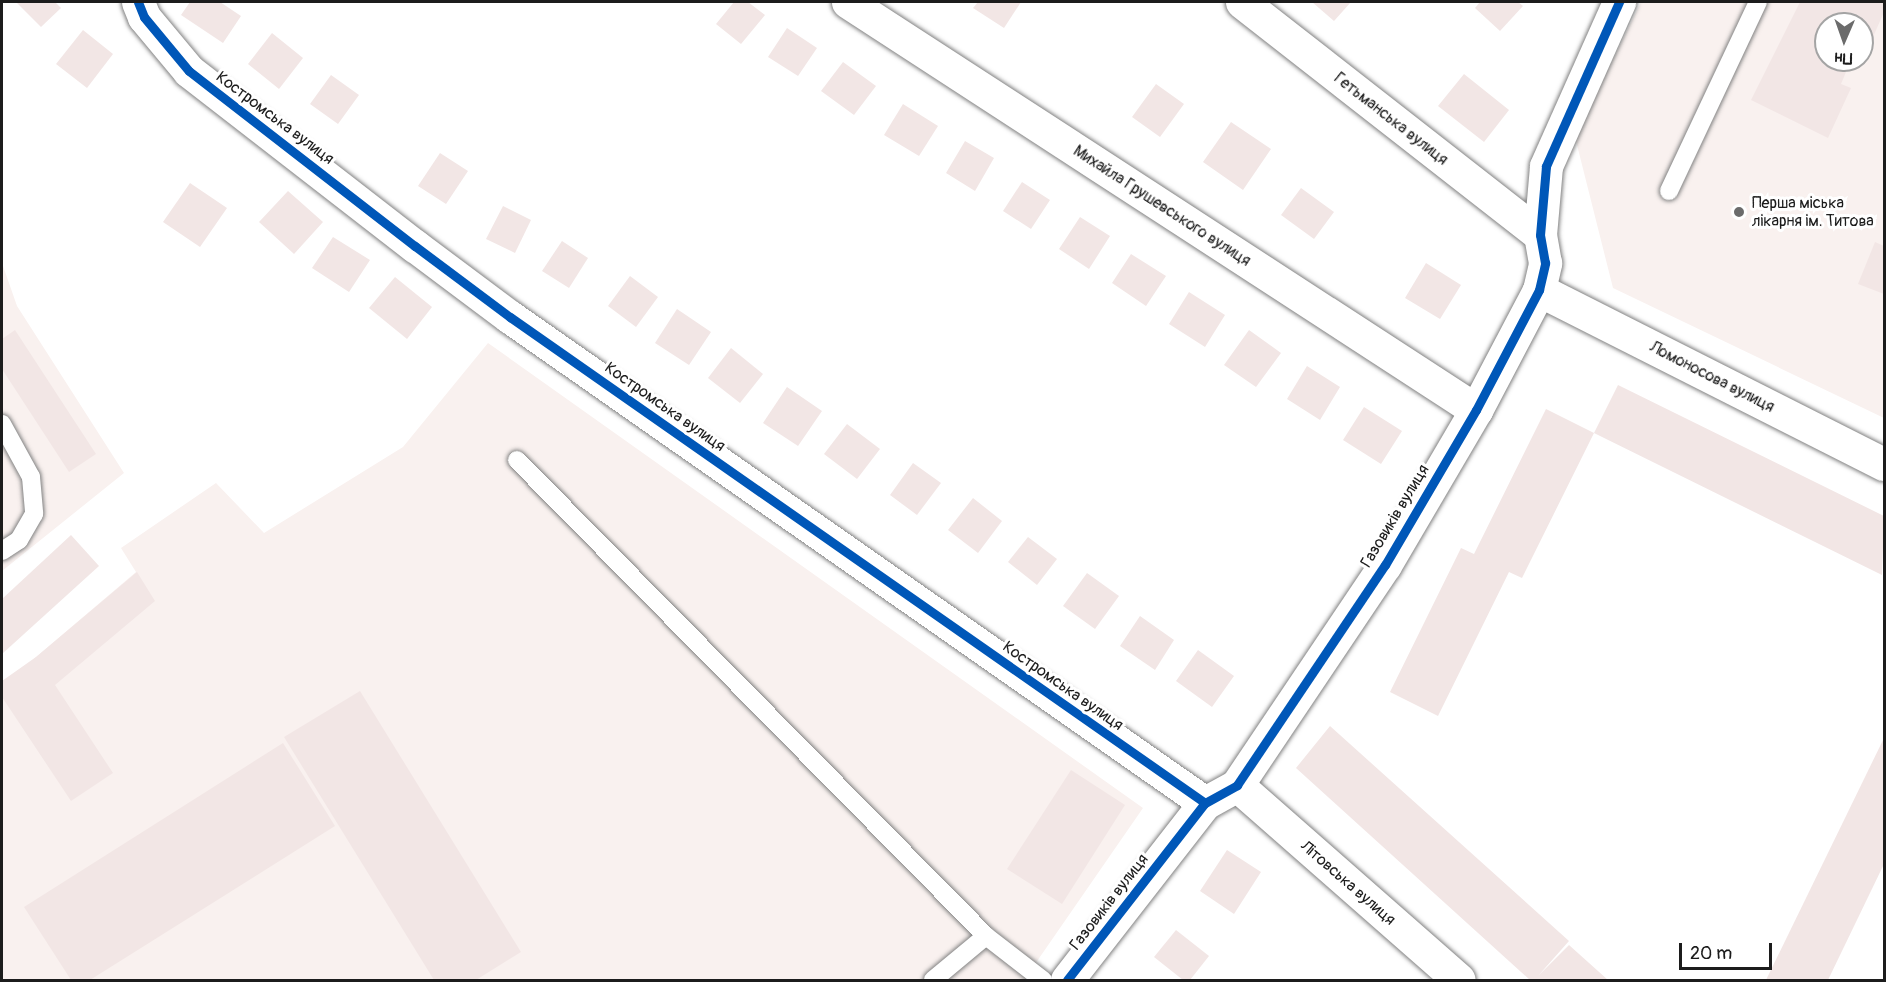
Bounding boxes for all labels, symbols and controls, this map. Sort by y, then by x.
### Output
north arrow [1814,12,1874,72]
text: Пн [1834,48,1853,68]
street label: Костромська вулиця [212,67,338,169]
street label: Гетьманська вулиця [1330,69,1452,169]
street label: Михайла Грушевського вулиця [1070,141,1254,271]
place label: Перша міська лікарня ім. Титова [1752,193,1874,231]
marker: Перша міська лікарня ім. Титова [1730,203,1748,221]
street label: Ломоносова вулиця [1647,337,1777,417]
street label: Костромська вулиця [601,358,729,456]
street label: Газовиків вулиця [1357,461,1433,571]
street label: Костромська вулиця [999,637,1127,735]
street label: Літовська вулиця [1297,837,1399,929]
street label: Газовиків вулиця [1066,850,1152,954]
scale bar [1682,931,1775,969]
text: 20 m [1690,942,1732,965]

